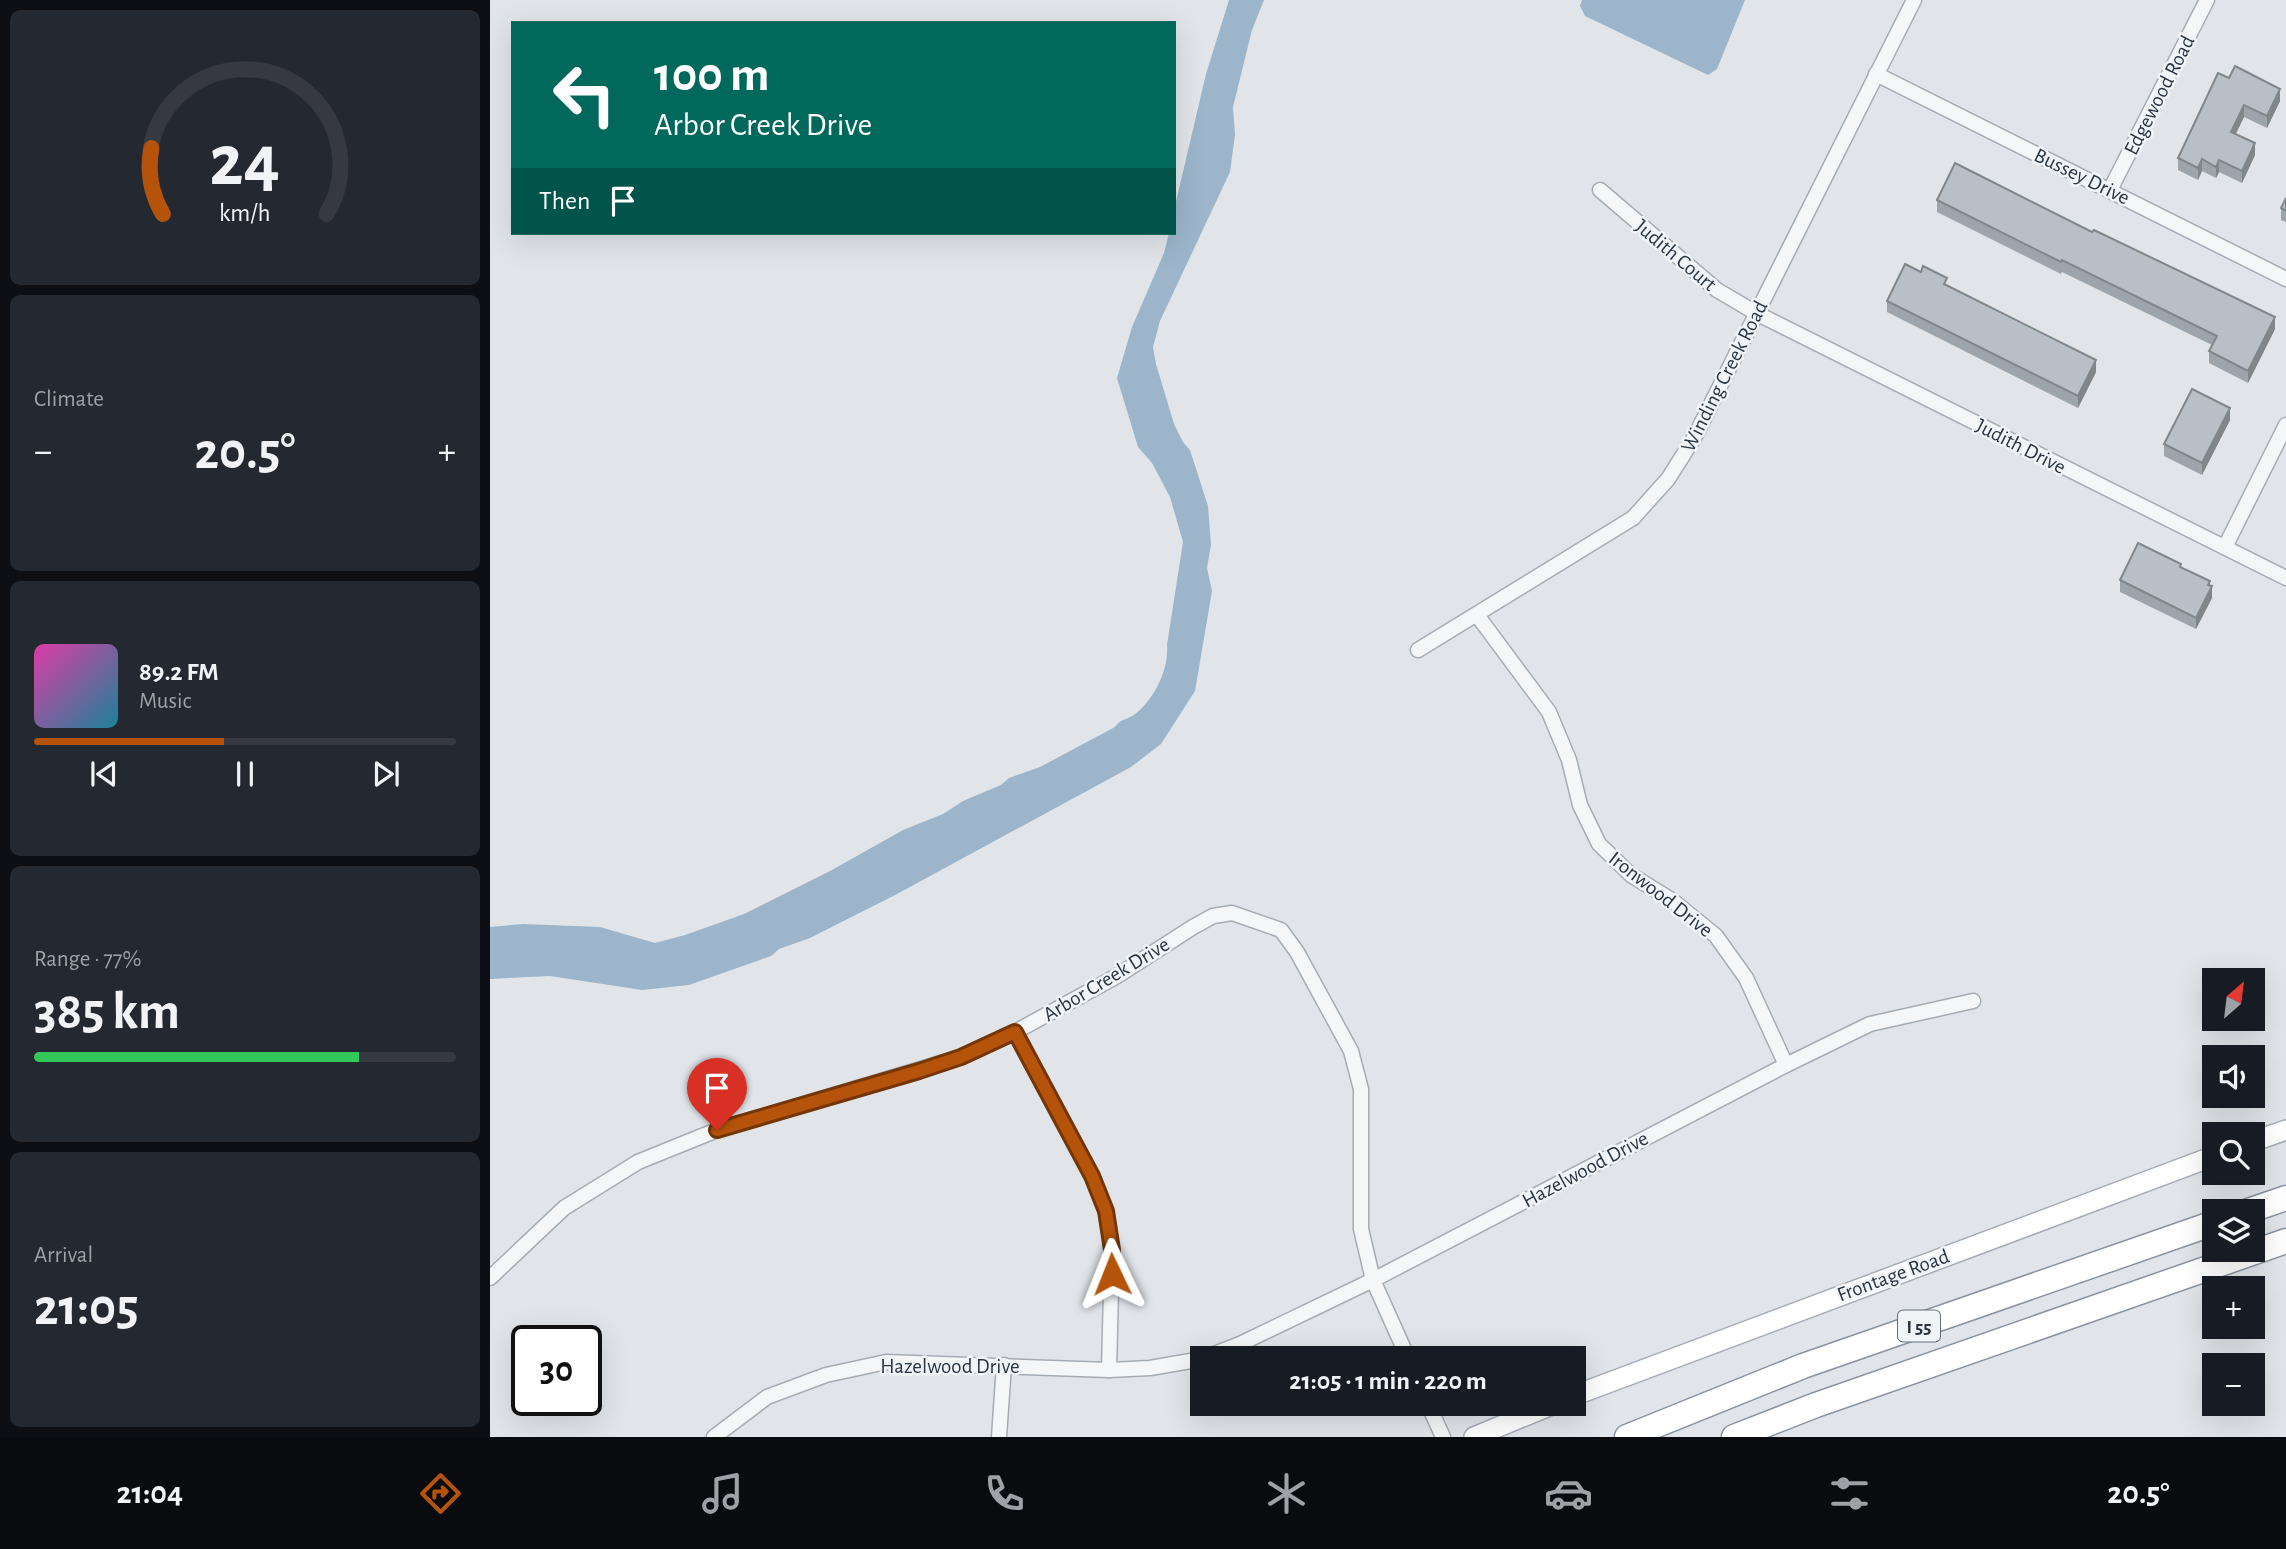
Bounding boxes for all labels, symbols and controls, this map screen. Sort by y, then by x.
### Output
street label: Edgewood Road [2120,32,2199,158]
icon: left [539,49,630,140]
text: 100 m [654,51,770,100]
text: Arbor Creek Drive [654,109,872,141]
text: 24 [210,126,280,199]
street label: Bussey Drive [2031,144,2133,209]
icon: arrive [604,182,642,220]
text: Then [539,188,590,214]
text: km/h [219,201,271,226]
street label: Judith Court [1631,216,1721,295]
street label: Winding Creek Road [1677,297,1772,455]
text: Climate [34,388,104,411]
street label: Judith Drive [1972,415,2069,478]
text: 20.5° [194,426,296,478]
text: − [34,433,52,471]
text: + [438,433,456,471]
text: 89.2 FM [139,659,219,685]
text: Music [139,690,191,713]
icon: previous [85,755,123,793]
icon: pause [226,755,264,793]
icon: next [367,755,405,793]
street label: Ironwood Drive [1605,848,1716,941]
street label: Arbor Creek Drive [1039,934,1173,1025]
text: Range · 77% [34,948,141,971]
north arrow [2202,968,2264,1031]
map controls [2202,968,2265,1416]
text: 385 km [34,986,180,1038]
button: sound [2202,1045,2265,1108]
pin [687,1058,747,1130]
icon: arrive [698,1069,736,1107]
button: search [2202,1122,2265,1185]
street label: Hazelwood Drive [1519,1127,1652,1211]
button: layers [2202,1199,2265,1262]
position arrow [1075,1237,1149,1311]
text: Arrival [34,1244,93,1267]
street label: Frontage Road [1834,1245,1952,1305]
button: + [2202,1276,2265,1339]
text: 21:05 [34,1282,139,1334]
road number: I 55 [1898,1310,1940,1342]
speed limit sign: 30 [511,1325,602,1416]
button: − [2202,1353,2265,1416]
street label: Hazelwood Drive [880,1356,1020,1377]
text: 21:05 · 1 min · 220 m [1289,1368,1487,1394]
icon: directions [416,1469,465,1518]
icon: music [698,1469,747,1518]
icon: phone [980,1469,1029,1518]
icon: climate [1262,1469,1311,1518]
icon: car [1544,1469,1593,1518]
icon: filters [1825,1469,1874,1518]
text: 21:04 [116,1477,183,1509]
text: 20.5° [2107,1477,2170,1509]

